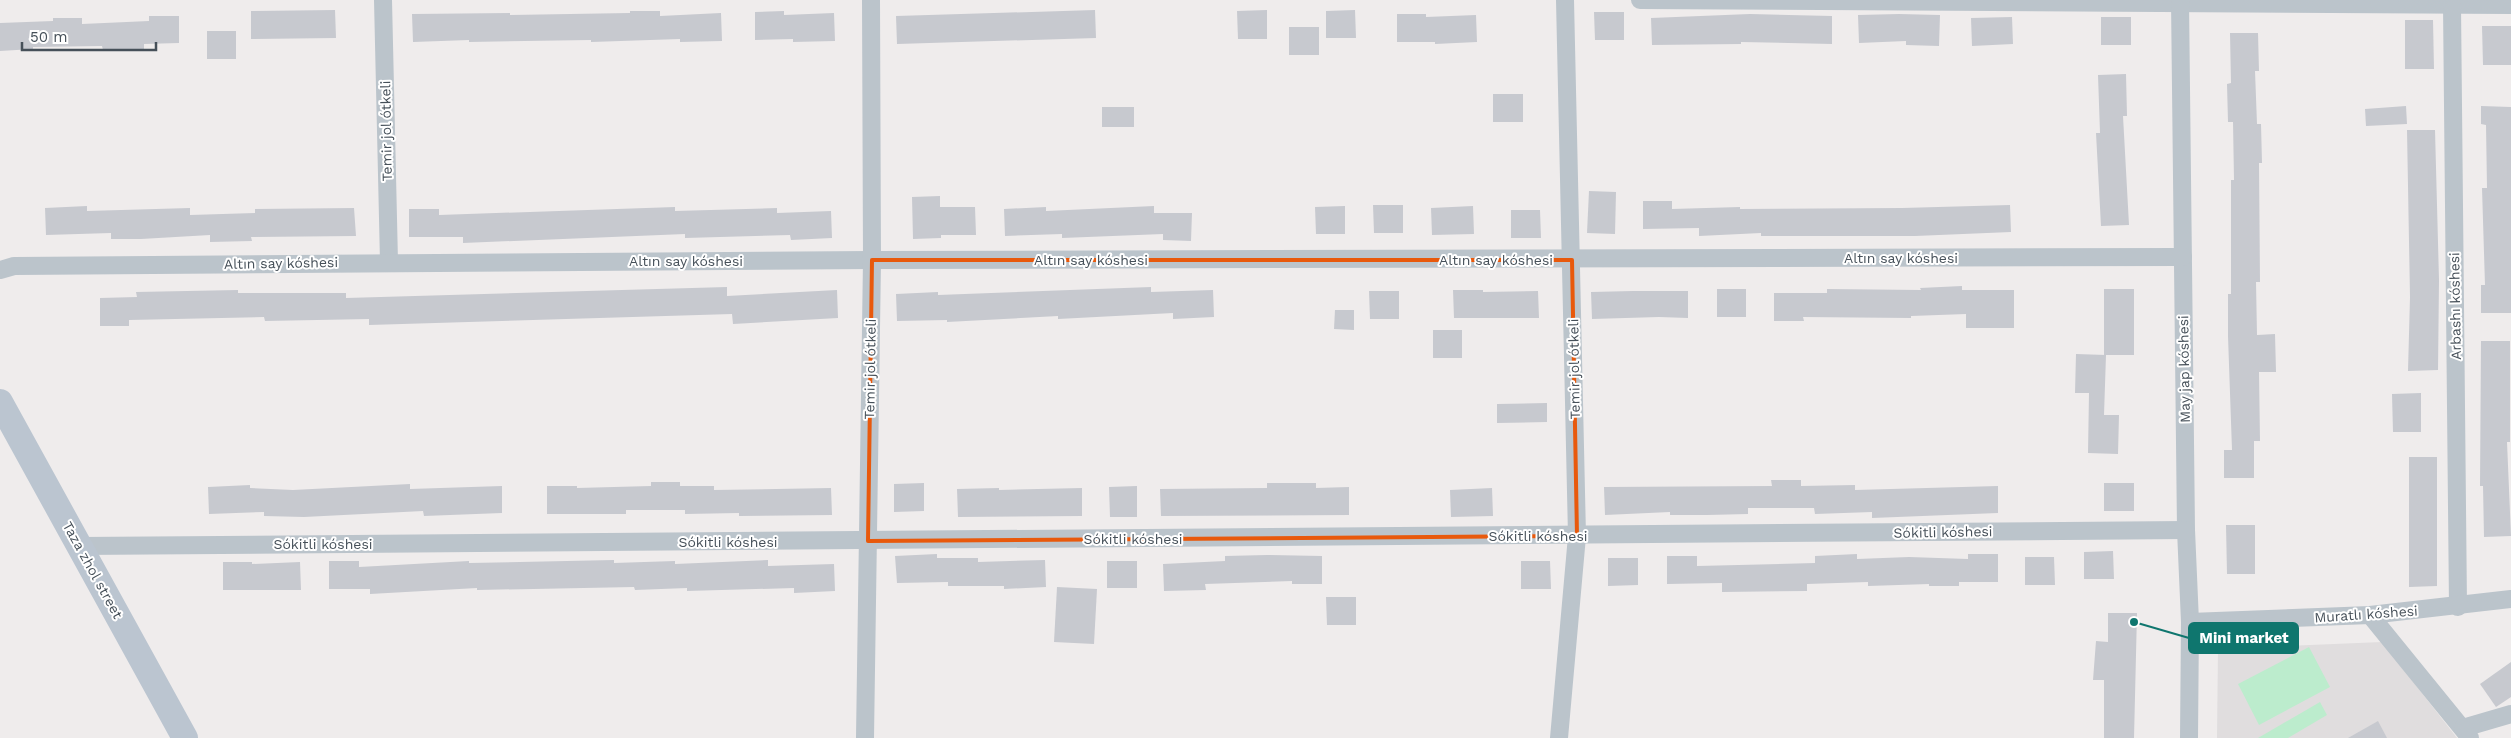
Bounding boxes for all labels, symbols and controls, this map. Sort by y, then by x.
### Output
scale bar [22,20,156,52]
text: 50 m [30,28,67,46]
street label: Temir jol ótkeli [377,80,395,182]
street label: Altın say kóshesi [1844,250,1958,266]
street label: Altın say kóshesi [1034,252,1148,268]
street label: Altın say kóshesi [1439,252,1553,268]
street label: Arbashı kóshesi [2446,252,2464,360]
street label: Altın say kóshesi [629,253,743,269]
street label: Altın say kóshesi [224,254,338,272]
street label: May jap kóshesi [2175,315,2193,423]
street label: Temir jol ótkeli [861,318,879,420]
street label: Temir jol ótkeli [1565,318,1583,420]
street label: Taza zhol street [60,519,126,621]
street label: Sókitli kóshesi [1893,523,1993,541]
street label: Sókitli kóshesi [1489,528,1588,544]
street label: Sókitli kóshesi [1084,531,1183,547]
street label: Sókitli kóshesi [679,534,778,550]
street label: Sókitli kóshesi [274,536,373,552]
street label: Muratlı kóshesi [2314,602,2418,626]
callout: Mini market [2189,623,2298,653]
text: Mini market [2199,629,2289,647]

